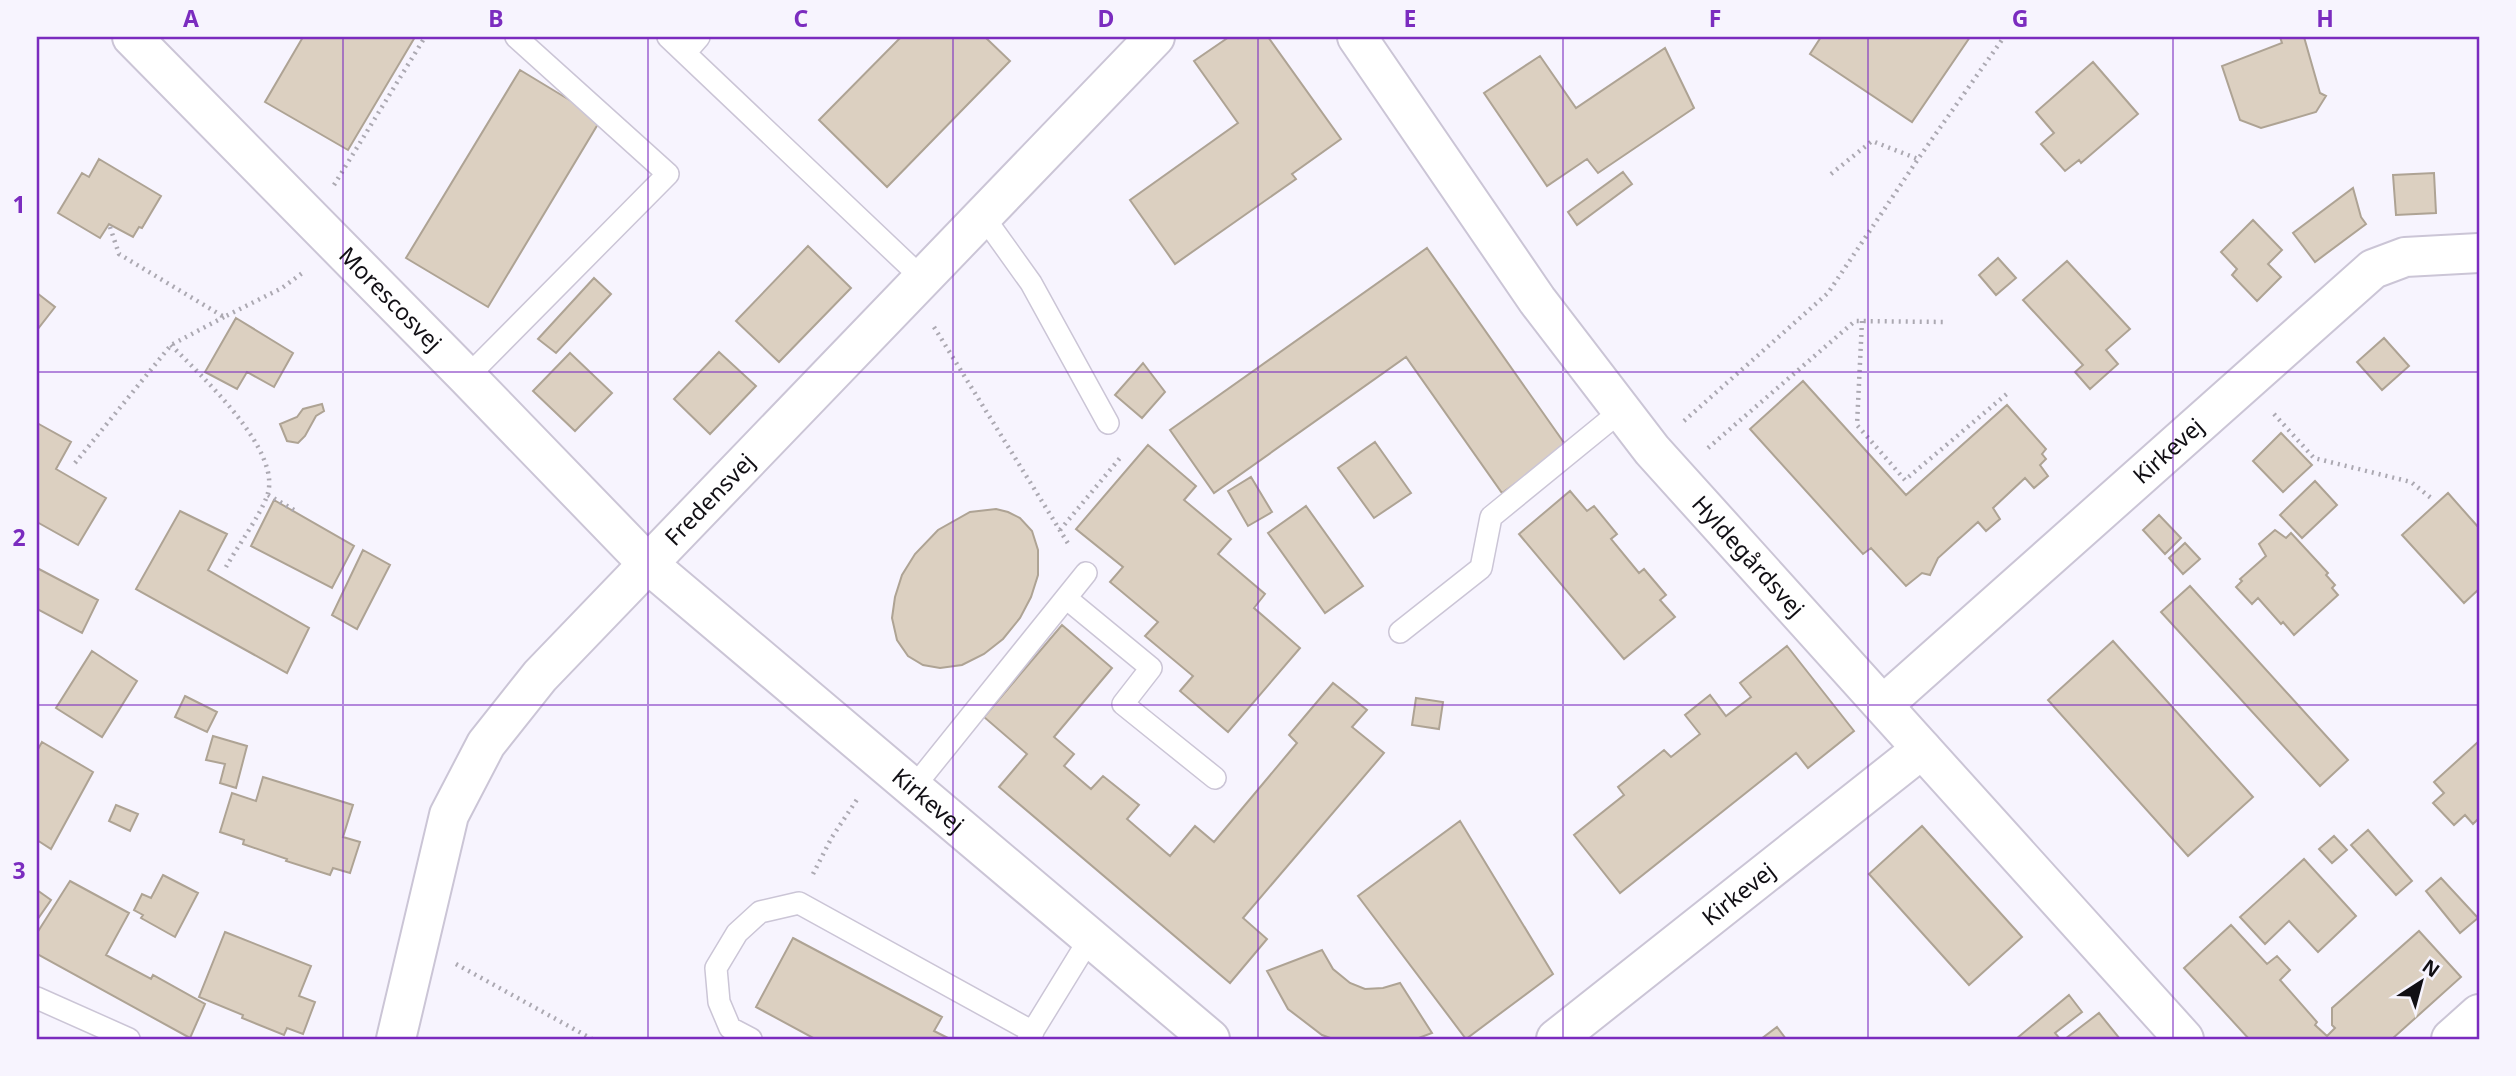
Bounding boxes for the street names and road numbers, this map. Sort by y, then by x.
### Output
street label: Morescosvej [332,239,450,358]
street label: Kirkevej [2125,410,2210,491]
street label: Fredensvej [657,446,761,552]
street label: Hyldegårdsvej [1685,488,1812,623]
street label: Kirkevej [886,760,971,839]
street label: Kirkevej [1695,855,1781,932]

